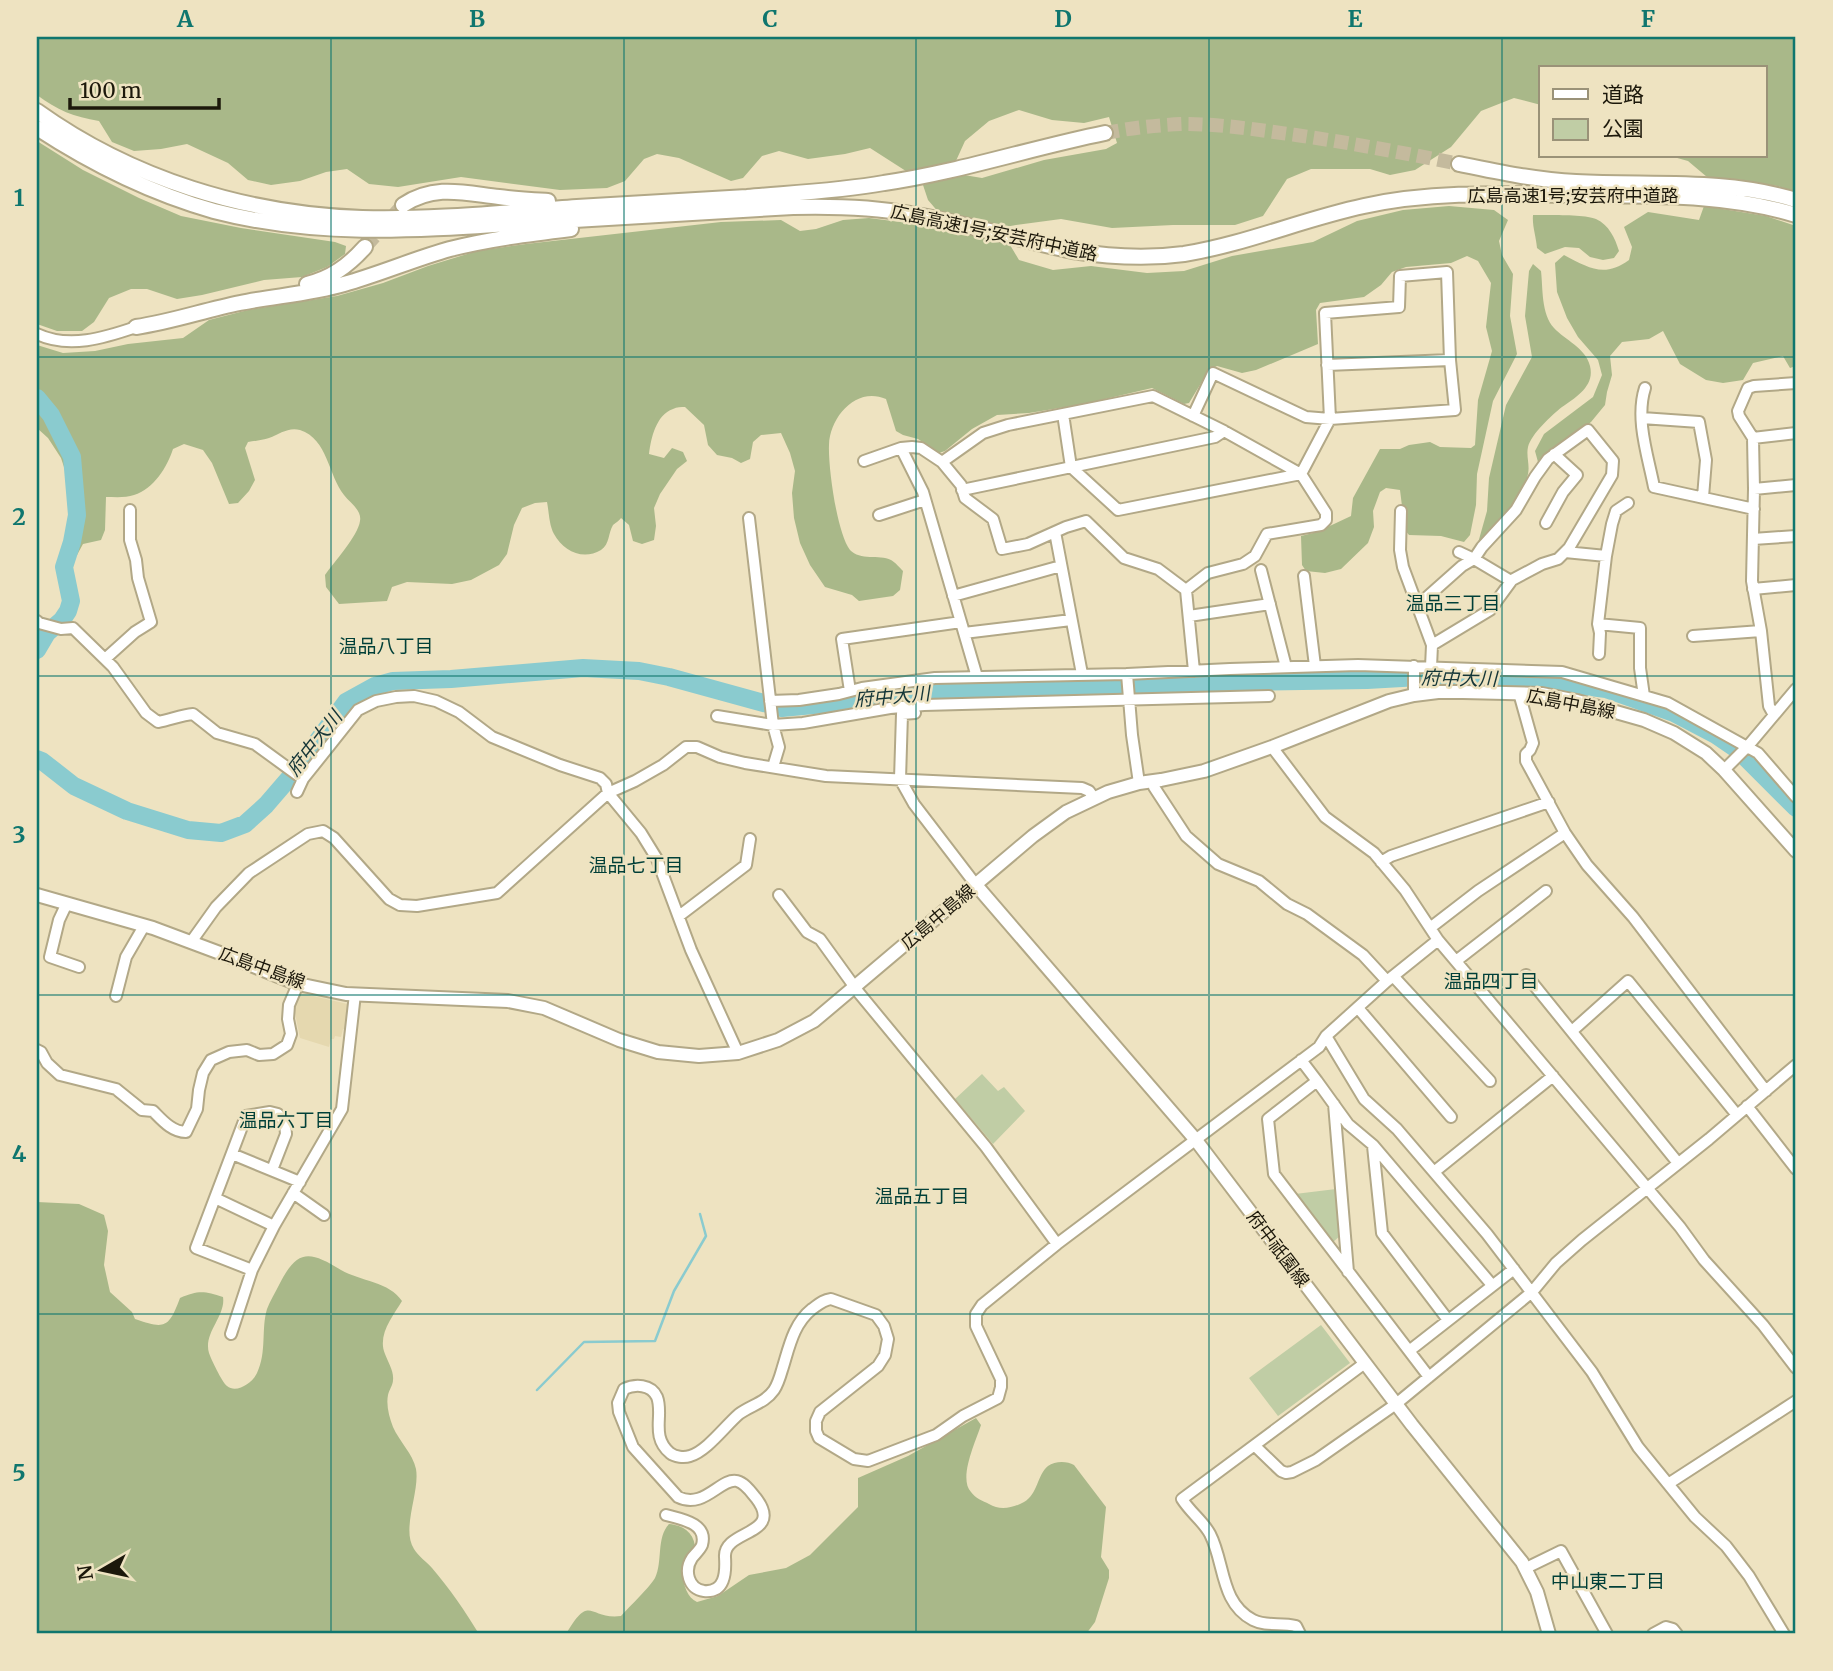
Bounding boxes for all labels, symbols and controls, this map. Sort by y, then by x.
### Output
text: A [176,4,194,33]
text: B [469,4,485,33]
text: C [762,4,778,33]
text: D [1054,4,1072,33]
text: E [1347,4,1363,33]
text: F [1641,4,1655,33]
scale bar [70,66,219,110]
legend [1539,66,1766,158]
text: 100 m [80,77,142,104]
text: 道路 [1602,81,1644,108]
text: 公園 [1602,115,1644,142]
text: 1 [14,183,25,212]
street label: 広島高速1号;安芸府中道路 [1468,184,1678,207]
street label: 広島高速1号;安芸府中道路 [889,199,1100,266]
text: 2 [12,502,26,531]
district label: 温品三丁目 [1405,591,1501,615]
district label: 温品八丁目 [338,634,434,658]
water label: 府中大川 [1421,665,1499,691]
water label: 府中大川 [853,681,933,711]
street label: 広島中島線 [1525,684,1617,723]
water label: 府中大川 [281,704,348,780]
text: 3 [12,820,26,849]
district label: 温品七丁目 [588,853,684,877]
street label: 広島中島線 [896,879,980,954]
street label: 広島中島線 [216,941,308,994]
district label: 温品四丁目 [1443,969,1539,993]
district label: 温品六丁目 [238,1108,334,1132]
text: 4 [12,1139,27,1168]
district label: 温品五丁目 [874,1184,970,1208]
street label: 府中祇園線 [1242,1206,1315,1292]
text: 5 [12,1458,26,1487]
north arrow [66,1534,136,1604]
text: N [72,1563,98,1582]
district label: 中山東二丁目 [1551,1569,1665,1593]

